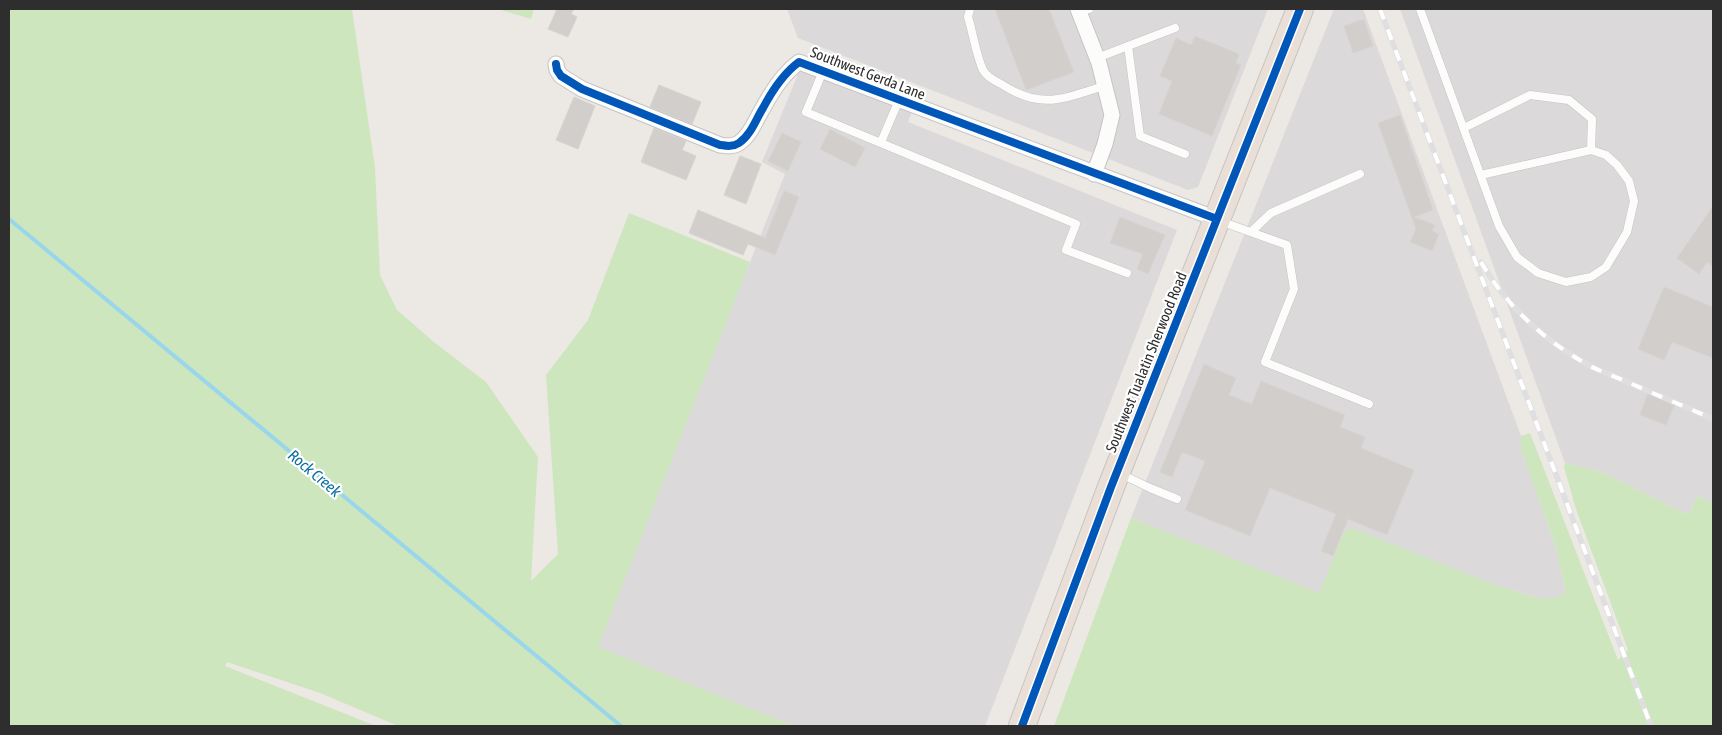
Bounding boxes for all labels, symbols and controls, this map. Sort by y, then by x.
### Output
street label: Southwest Gerda Lane [808,43,928,103]
street label: Southwest Tualatin Sherwood Road [1102,269,1190,455]
water label: Rock Creek [285,446,346,501]

